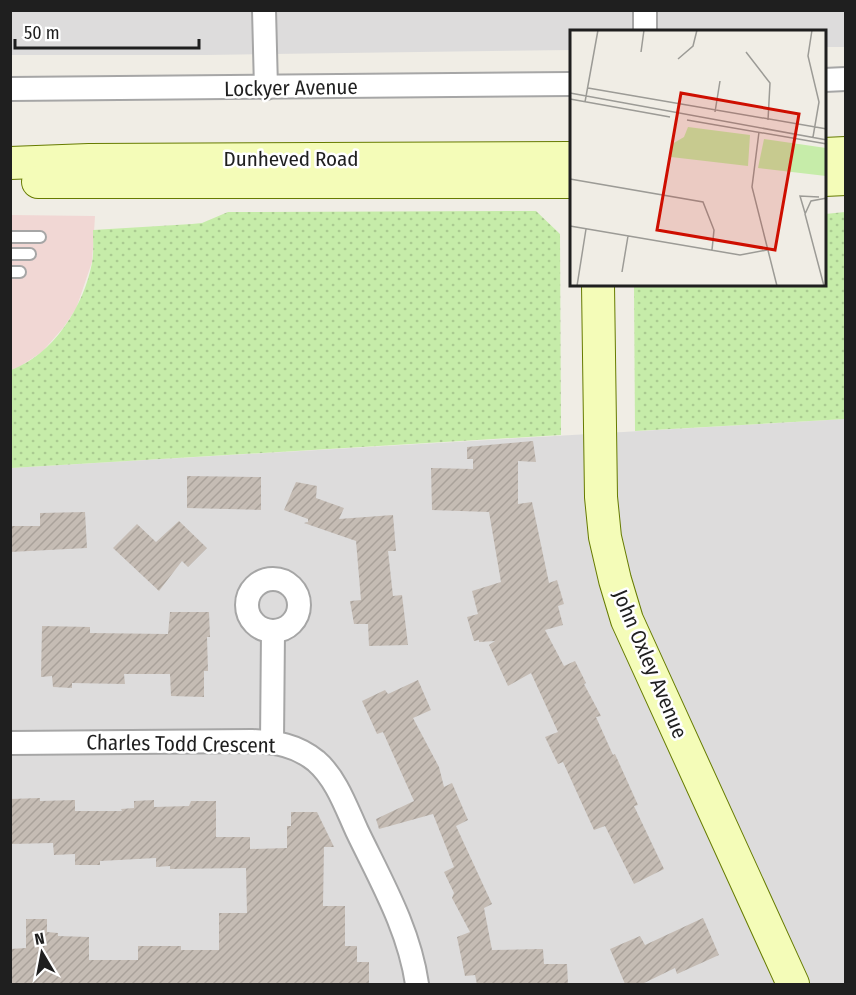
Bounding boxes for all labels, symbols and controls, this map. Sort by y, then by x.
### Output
scale bar [15,12,200,50]
text: 50 m [24,22,60,44]
inset map [570,30,826,286]
street label: Lockyer Avenue [224,74,358,102]
street label: Dunheved Road [224,146,358,172]
street label: John Oxley Avenue [607,586,693,742]
street label: Charles Todd Crescent [86,729,276,759]
north arrow [12,923,72,983]
text: N [33,929,46,949]

